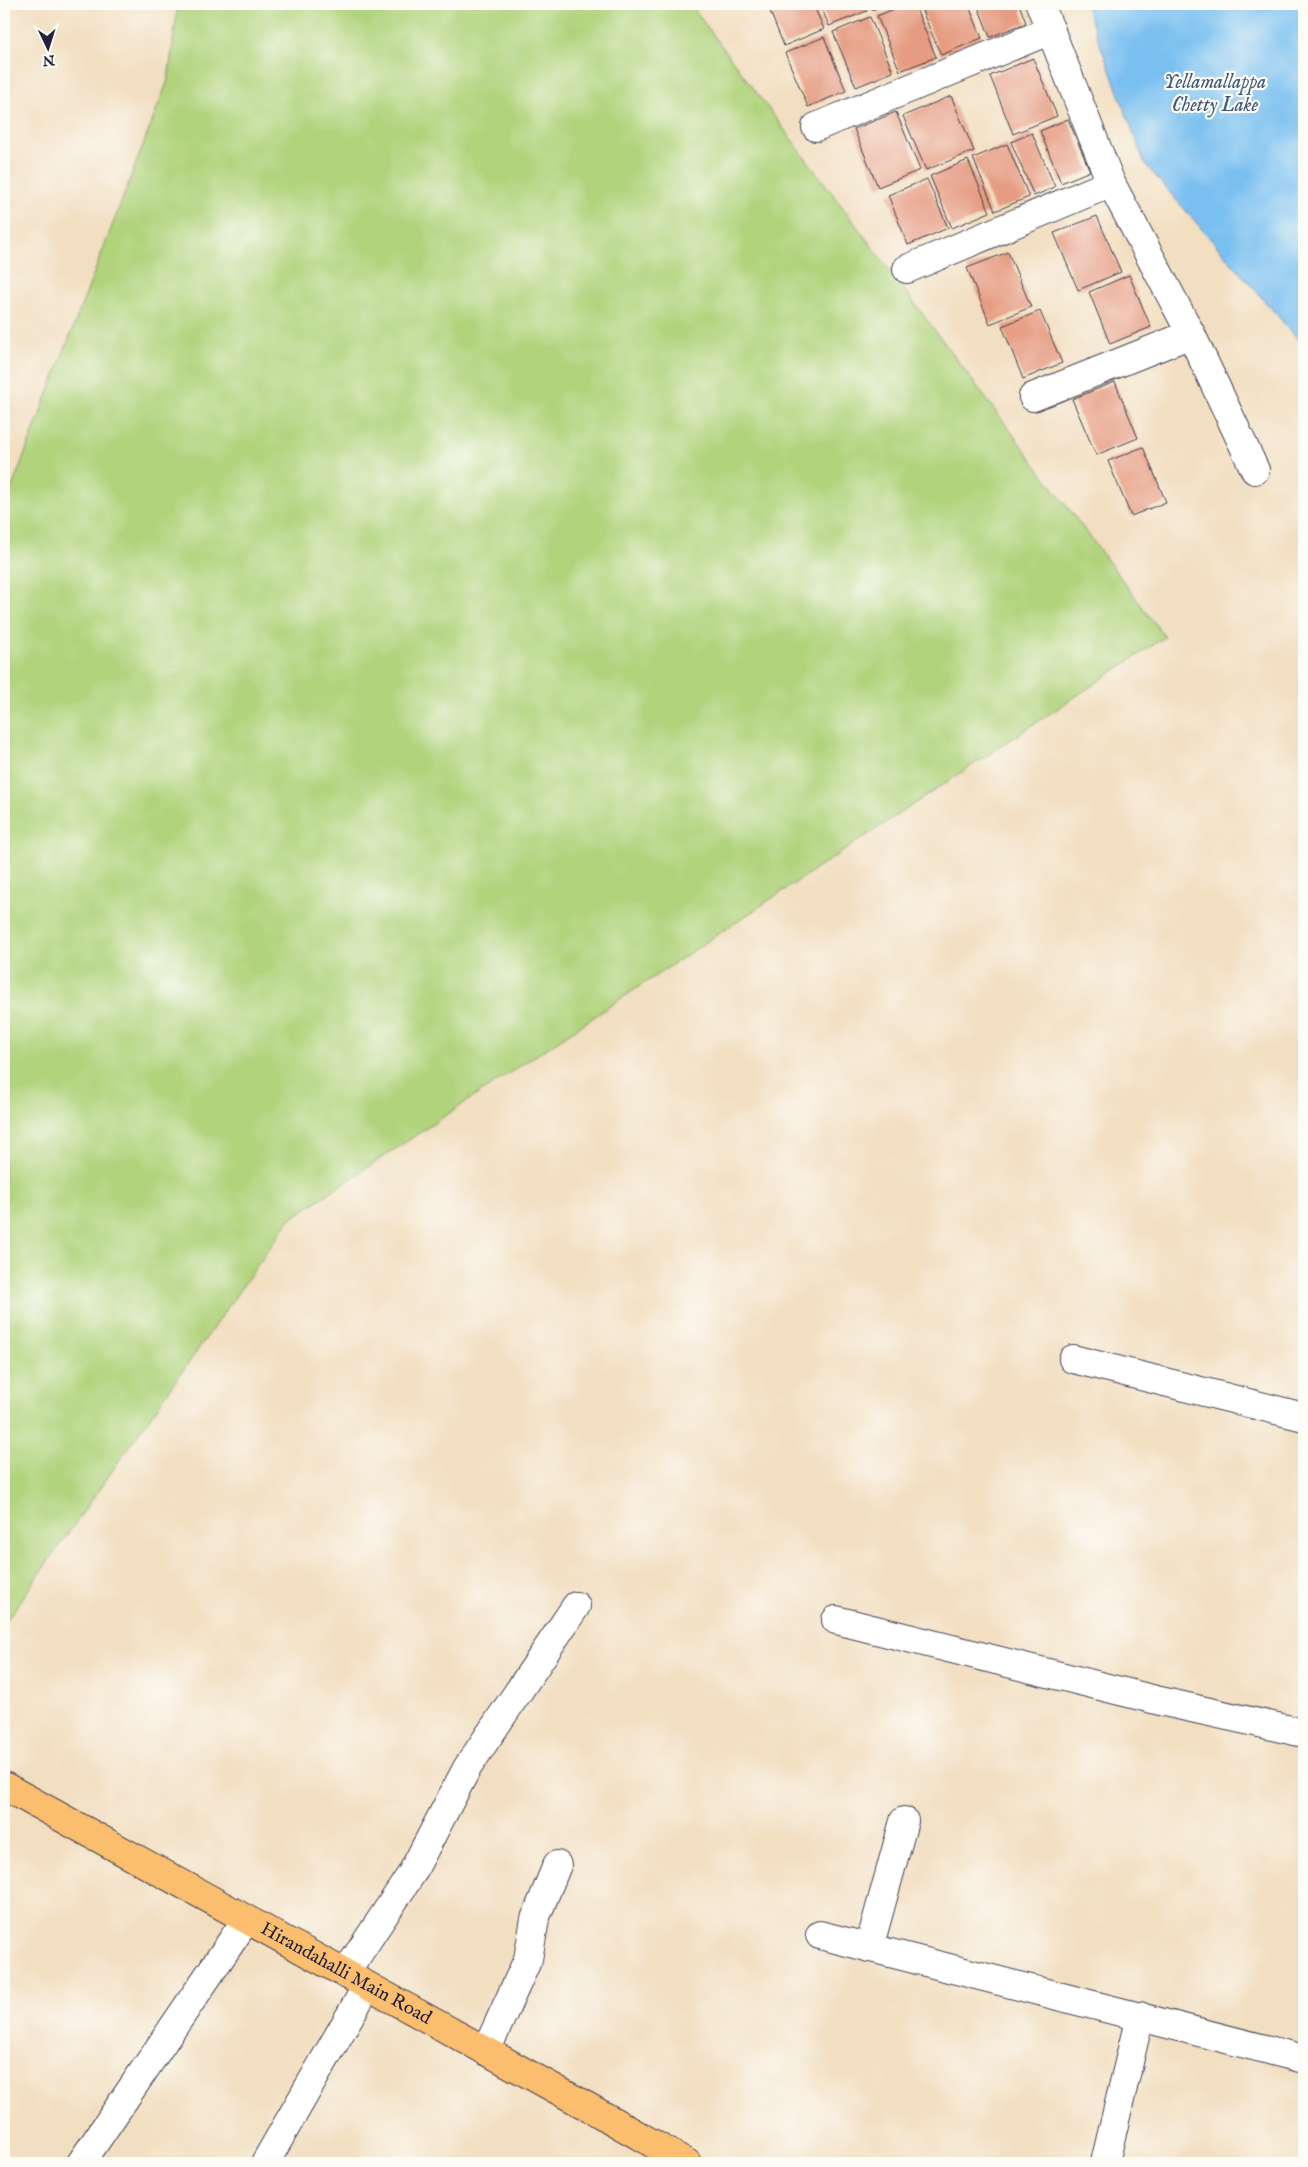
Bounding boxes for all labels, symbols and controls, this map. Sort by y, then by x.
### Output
north arrow [22,22,72,72]
text: N [42,51,57,69]
water label: Yellamallappa Chetty Lake [1164,70,1266,118]
street label: Hirandahalli Main Road [256,1917,436,2031]

